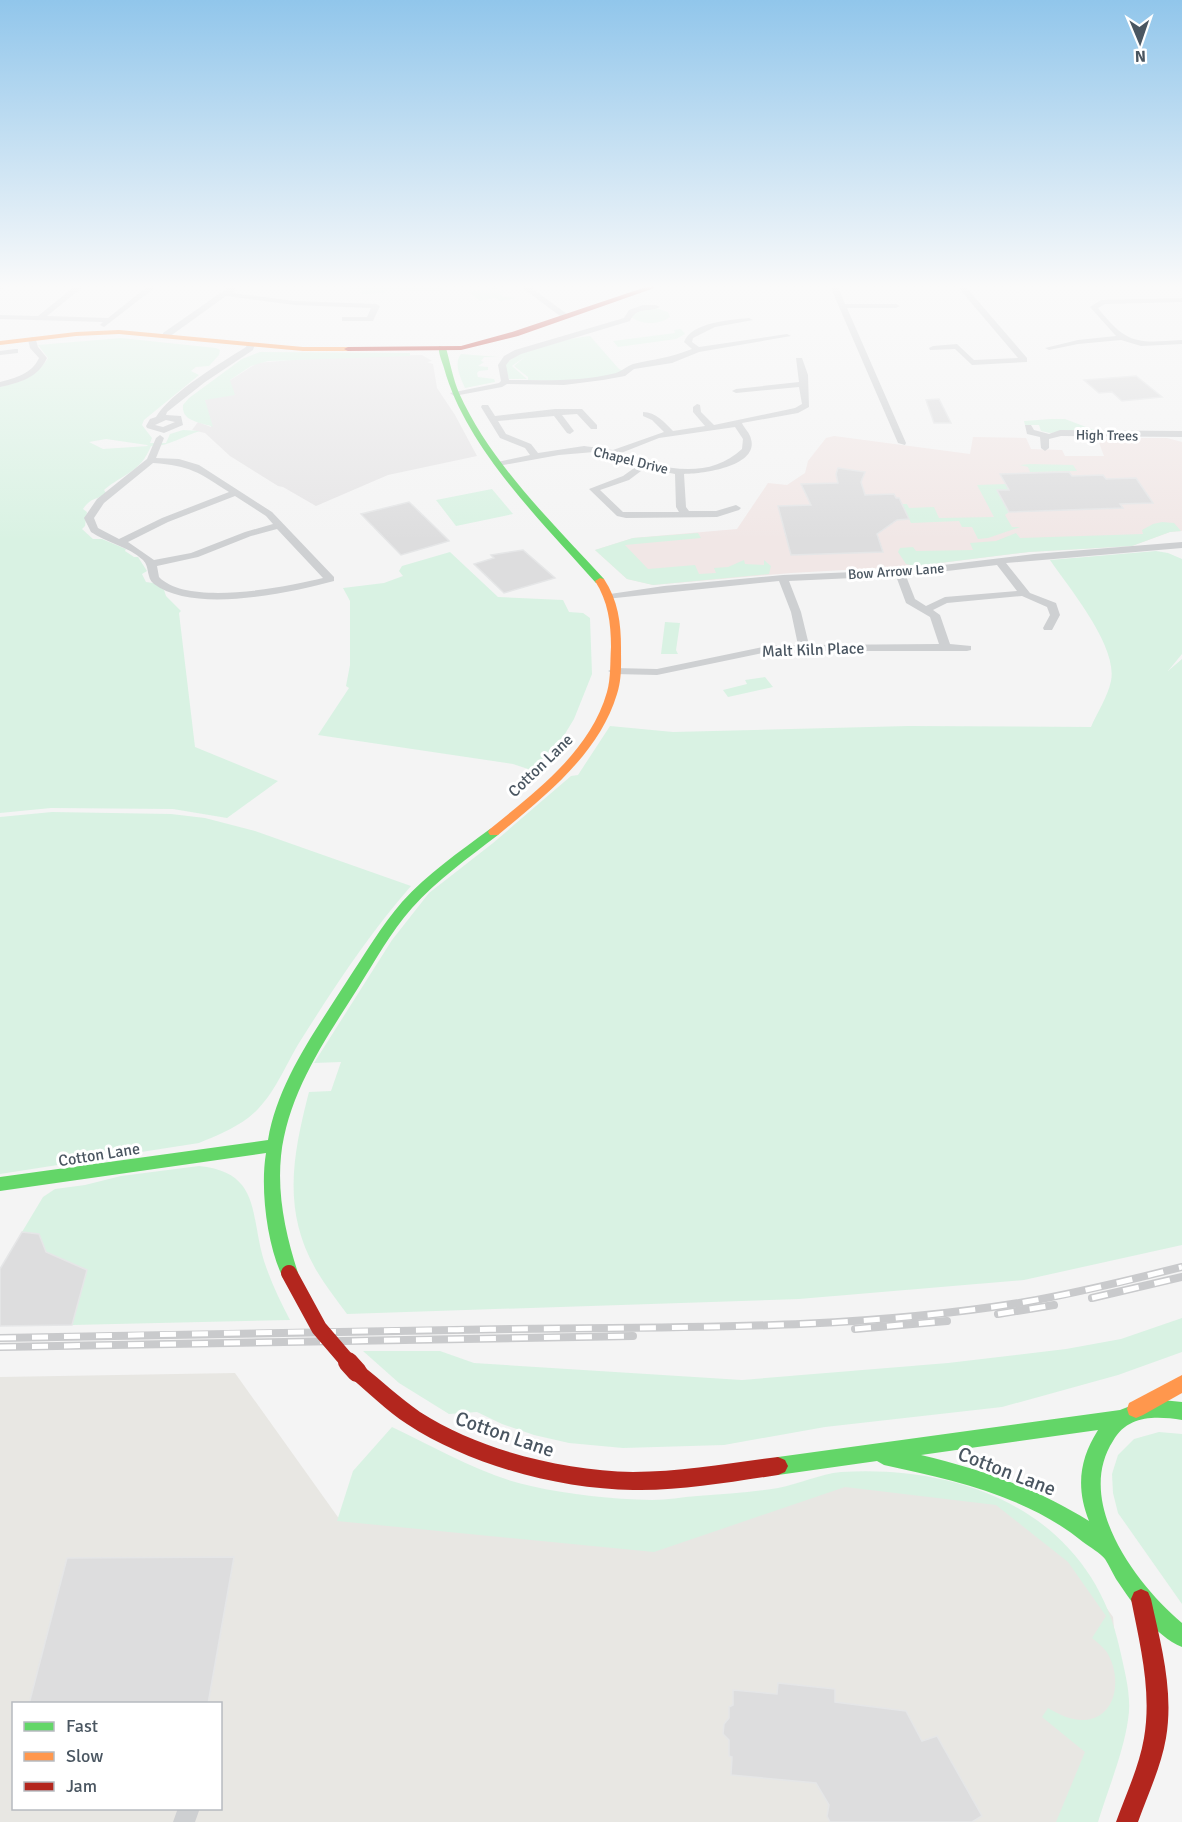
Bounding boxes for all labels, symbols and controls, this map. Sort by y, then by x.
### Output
north arrow [1110,12,1170,72]
text: N [1135,46,1146,66]
street label: High Trees [1076,426,1138,445]
street label: Chapel Drive [592,443,670,478]
street label: Bow Arrow Lane [847,560,945,583]
street label: Malt Kiln Place [761,638,865,662]
street label: Cotton Lane [504,730,577,802]
street label: Cotton Lane [57,1139,141,1171]
street label: Cotton Lane [452,1406,558,1463]
street label: Cotton Lane [954,1441,1059,1502]
legend [12,1702,222,1810]
text: Fast [66,1715,98,1737]
text: Slow [66,1745,103,1767]
text: Jam [66,1775,97,1797]

